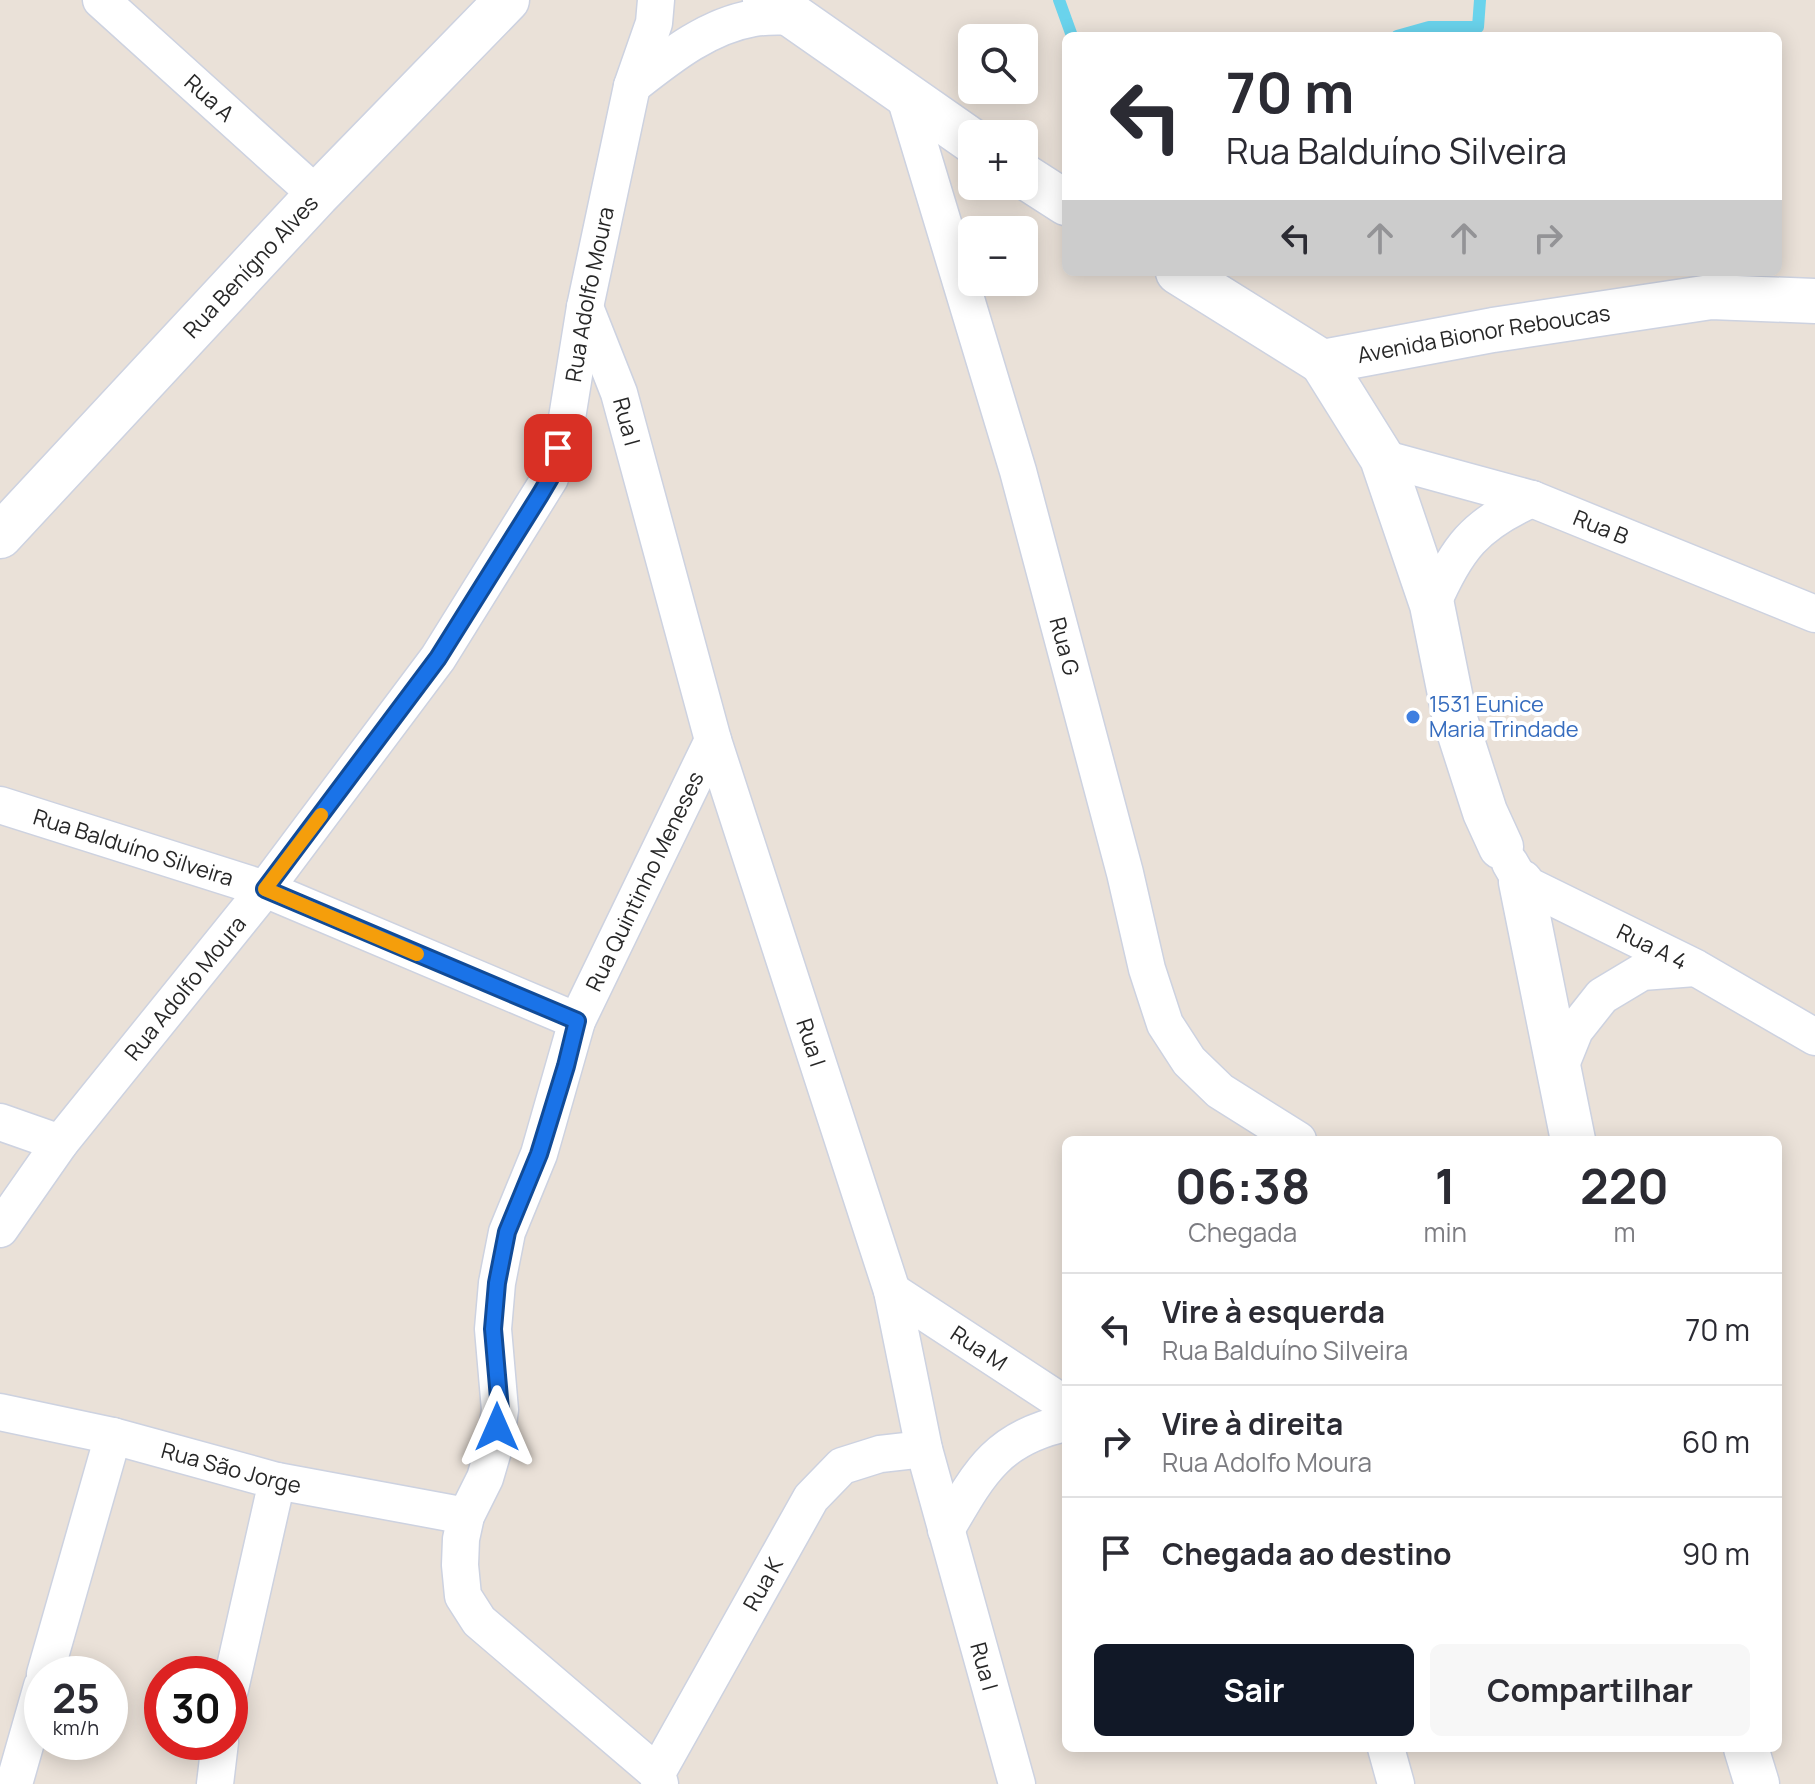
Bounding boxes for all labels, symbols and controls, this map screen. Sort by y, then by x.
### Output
map controls [958,24,1038,296]
button: search [958,24,1038,104]
text: 70 m [1226,53,1354,130]
icon: left [1094,64,1198,168]
street label: Rua A [178,67,241,128]
button: + [958,120,1038,200]
text: Rua Balduíno Silveira [1226,126,1567,175]
street label: Rua Benígno Alves [176,188,325,345]
street label: Rua Adolfo Moura [558,204,621,384]
button: − [958,216,1038,296]
icon: left [1274,216,1318,260]
icon: ahead [1358,216,1402,260]
icon: ahead [1442,216,1486,260]
icon: right [1526,216,1570,260]
street label: Avenida Bionor Reboucas [1355,297,1612,370]
street label: Rua I [606,394,648,449]
pin [524,414,592,482]
icon: arrive [536,426,580,470]
street label: Rua B [1569,502,1633,552]
street label: Rua G [1043,614,1087,679]
place label: 1531 Eunice Maria Trindade [1429,689,1579,744]
marker: 1531 Eunice Maria Trindade [1404,708,1422,726]
street label: Rua Quintinho Meneses [579,766,711,996]
street label: Rua Balduíno Silveira [30,802,237,893]
street label: Rua Adolfo Moura [118,909,253,1067]
street label: Rua A 4 [1612,916,1692,976]
street label: Rua I [789,1015,833,1070]
text: 06:38 [1175,1153,1310,1218]
text: 1 [1435,1153,1456,1218]
text: 220 [1580,1153,1669,1218]
text: Chegada [1188,1214,1297,1250]
text: min [1423,1214,1467,1250]
text: m [1613,1214,1635,1250]
text: Vire à esquerda [1162,1291,1385,1332]
icon: left [1094,1307,1138,1351]
text: 70 m [1685,1309,1750,1350]
street label: Rua M [945,1318,1013,1378]
text: Rua Balduíno Silveira [1162,1332,1408,1368]
position arrow [455,1385,539,1469]
text: Vire à direita [1162,1403,1343,1444]
icon: right [1094,1419,1138,1463]
text: 60 m [1682,1421,1750,1462]
street label: Rua São Jorge [158,1435,304,1500]
text: Rua Adolfo Moura [1162,1444,1372,1480]
icon: arrive [1094,1531,1138,1575]
text: Chegada ao destino [1162,1533,1452,1574]
text: 90 m [1682,1533,1750,1574]
street label: Rua K [736,1551,790,1616]
street label: Rua I [963,1639,1005,1694]
button: Sair [1094,1644,1414,1736]
button: Compartilhar [1430,1644,1750,1736]
speed limit sign: 30 [144,1656,248,1760]
text: 25 [52,1670,100,1725]
text: km/h [53,1714,99,1741]

